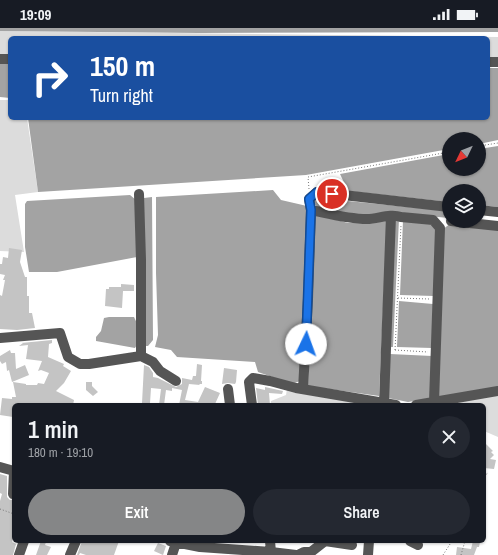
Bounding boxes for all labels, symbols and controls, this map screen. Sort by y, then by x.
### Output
text: 19:09 [20,4,51,25]
text: 150 m [90,47,155,85]
icon: right [24,52,76,104]
text: Turn right [90,83,153,108]
north arrow [442,132,486,176]
map controls [442,132,486,228]
pin [315,177,349,211]
icon: arrive [321,183,343,205]
button: layers [442,184,486,228]
position arrow [285,323,327,365]
text: 1 min [28,413,79,445]
button: close [428,416,470,458]
text: 180 m · 19:10 [28,444,93,461]
button: Exit [28,489,245,535]
button: Share [253,489,470,535]

